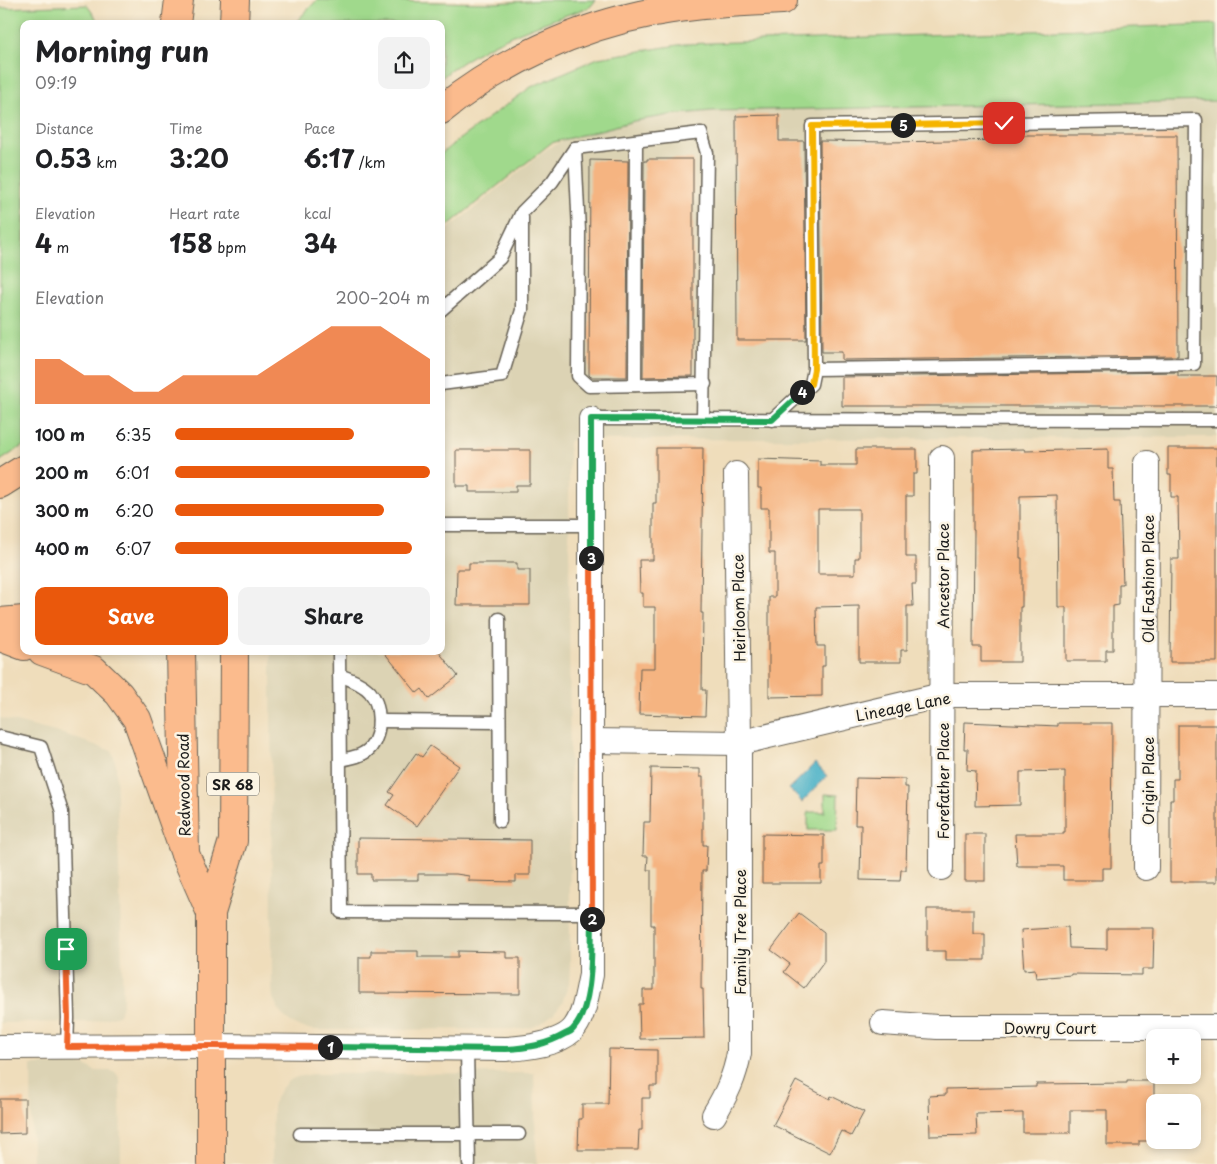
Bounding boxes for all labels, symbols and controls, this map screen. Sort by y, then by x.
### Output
text: Morning run [35,29,209,72]
button: share [378,37,430,89]
text: 09:19 [35,70,77,94]
pin [983,102,1025,144]
icon: check [990,109,1018,137]
pin: 5 [890,112,916,138]
text: 5 [899,115,908,136]
text: Distance [35,118,94,139]
text: Time [169,118,202,139]
text: Pace [304,118,335,139]
text: 0.53 [35,139,92,177]
text: 3:20 [169,139,229,177]
text: 6:17 [304,139,354,177]
text: km [92,152,117,173]
text: /km [354,152,386,173]
text: Elevation [35,203,95,224]
text: Heart rate [169,203,240,224]
text: kcal [304,203,332,224]
text: 4 [35,224,52,262]
text: 158 [169,224,213,262]
text: 34 [304,224,337,262]
text: m [52,237,69,258]
text: bpm [213,237,246,258]
text: Elevation [35,285,104,309]
text: 200–204 m [335,285,430,309]
pin: 4 [790,380,814,404]
text: 4 [798,382,807,403]
text: 100 m [35,422,85,446]
text: 6:35 [115,422,151,446]
text: 200 m [35,460,89,484]
text: 6:01 [115,460,150,484]
text: 300 m [35,498,89,522]
text: 6:20 [115,498,154,522]
street label: Old Fashion Place [1136,515,1159,643]
street label: Ancestor Place [931,523,954,629]
text: 400 m [35,536,89,560]
text: 6:07 [115,536,151,560]
pin: 3 [578,546,604,570]
text: 3 [587,548,596,569]
street label: Heirloom Place [726,554,750,662]
button: Save [35,587,228,645]
button: Share [238,587,430,645]
street label: Lineage Lane [854,686,952,726]
street label: Forefather Place [931,723,954,839]
street label: Redwood Road [171,733,195,837]
street label: Origin Place [1136,737,1159,825]
road number: SR 68 [207,772,259,796]
street label: Family Tree Place [728,869,751,995]
pin: 2 [580,906,604,932]
text: 2 [588,909,597,930]
pin [45,928,87,970]
icon: arrive [52,935,80,963]
street label: Dowry Court [1004,1016,1096,1039]
map controls [1146,1029,1201,1149]
button: + [1146,1029,1201,1084]
pin: 1 [318,1034,342,1060]
text: 1 [327,1037,334,1058]
button: − [1146,1094,1201,1149]

